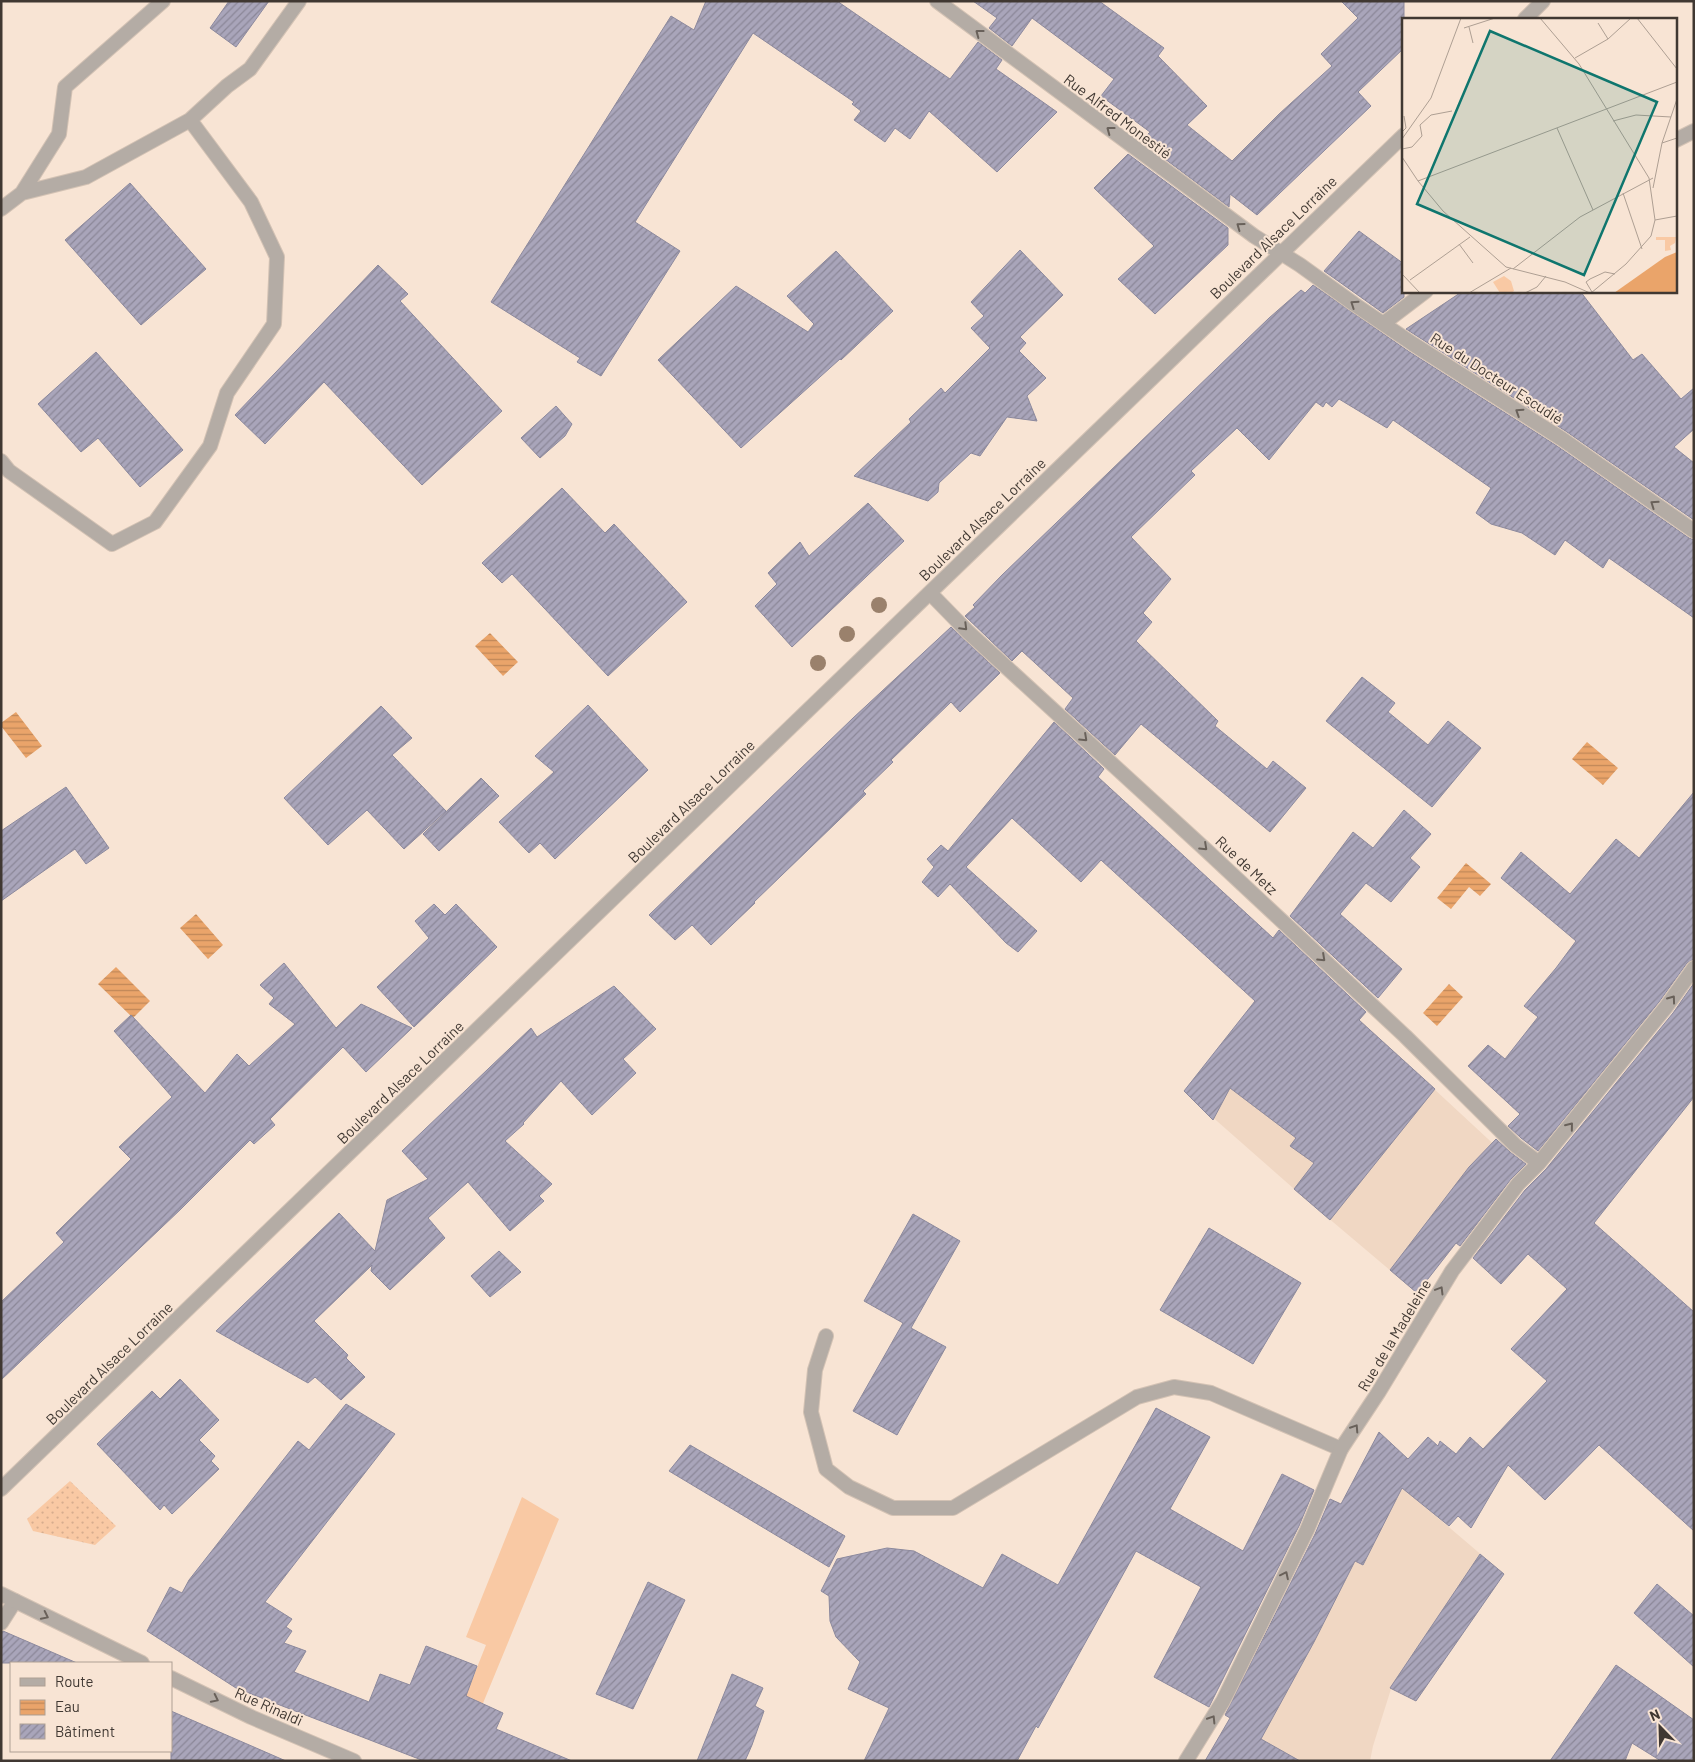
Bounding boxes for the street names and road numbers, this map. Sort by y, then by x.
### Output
street label: Rue Alfred Monestié [1061,70,1175,162]
street label: Boulevard Alsace Lorraine [1206,172,1340,302]
street label: Rue du Docteur Escudié [1427,328,1567,428]
street label: Boulevard Alsace Lorraine [915,454,1049,584]
street label: Boulevard Alsace Lorraine [624,736,758,866]
street label: Rue de Metz [1212,832,1282,898]
street label: Boulevard Alsace Lorraine [333,1017,467,1147]
street label: Rue de la Madeleine [1353,1276,1435,1394]
street label: Boulevard Alsace Lorraine [42,1298,176,1428]
street label: Rue Rinaldi [232,1683,306,1729]

